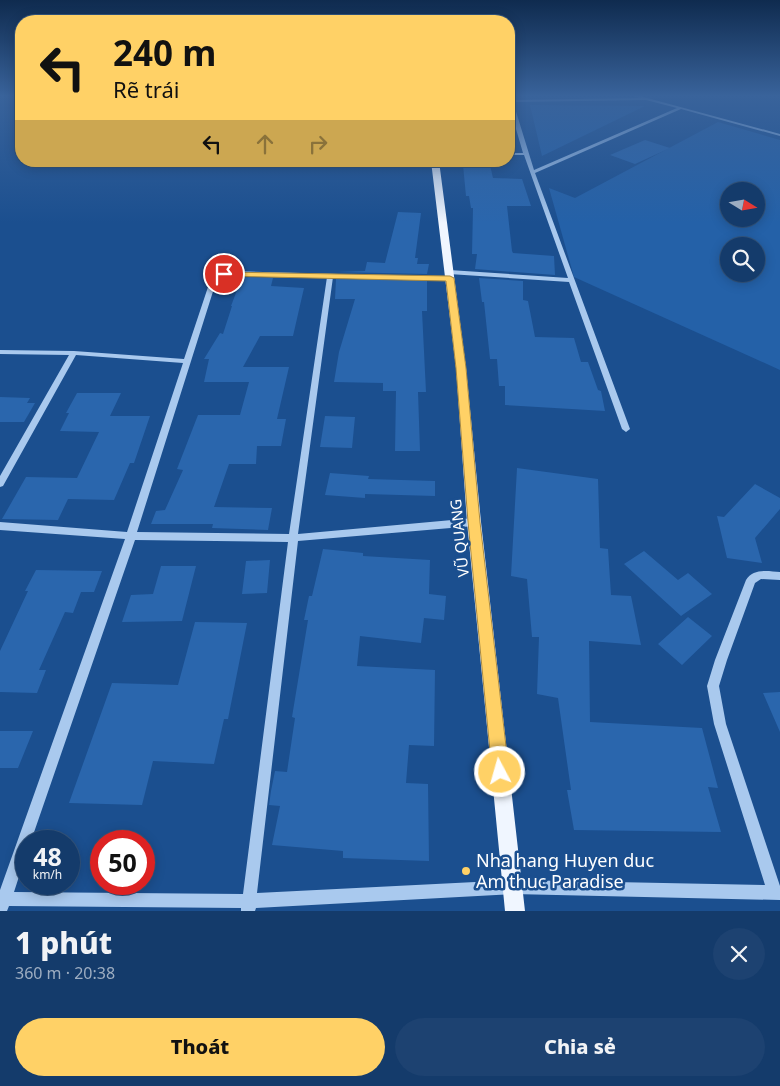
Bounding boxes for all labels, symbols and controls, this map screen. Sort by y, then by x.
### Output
text: 240 m [113,29,216,76]
icon: left [30,35,95,100]
text: Rẽ trái [113,74,179,104]
icon: left [198,130,226,158]
icon: ahead [251,130,279,158]
icon: right [304,130,332,158]
north arrow [720,182,765,228]
map controls [720,182,765,282]
button: search [720,237,765,282]
pin [203,253,245,295]
icon: arrive [210,260,238,288]
street label: VŨ QUANG [445,498,473,578]
position arrow [473,745,525,797]
speed limit sign: 50 [90,830,155,895]
text: 48 [33,839,62,873]
place label: Nha hang Huyen duc Am thuc Paradise [476,848,654,893]
marker: Nha hang Huyen duc Am thuc Paradise [460,865,472,877]
text: km/h [33,866,62,883]
text: 1 phút [15,922,112,963]
button: close [713,928,765,980]
text: 360 m · 20:38 [15,962,115,984]
button: Thoát [15,1018,385,1076]
button: Chia sẻ [395,1018,765,1076]

